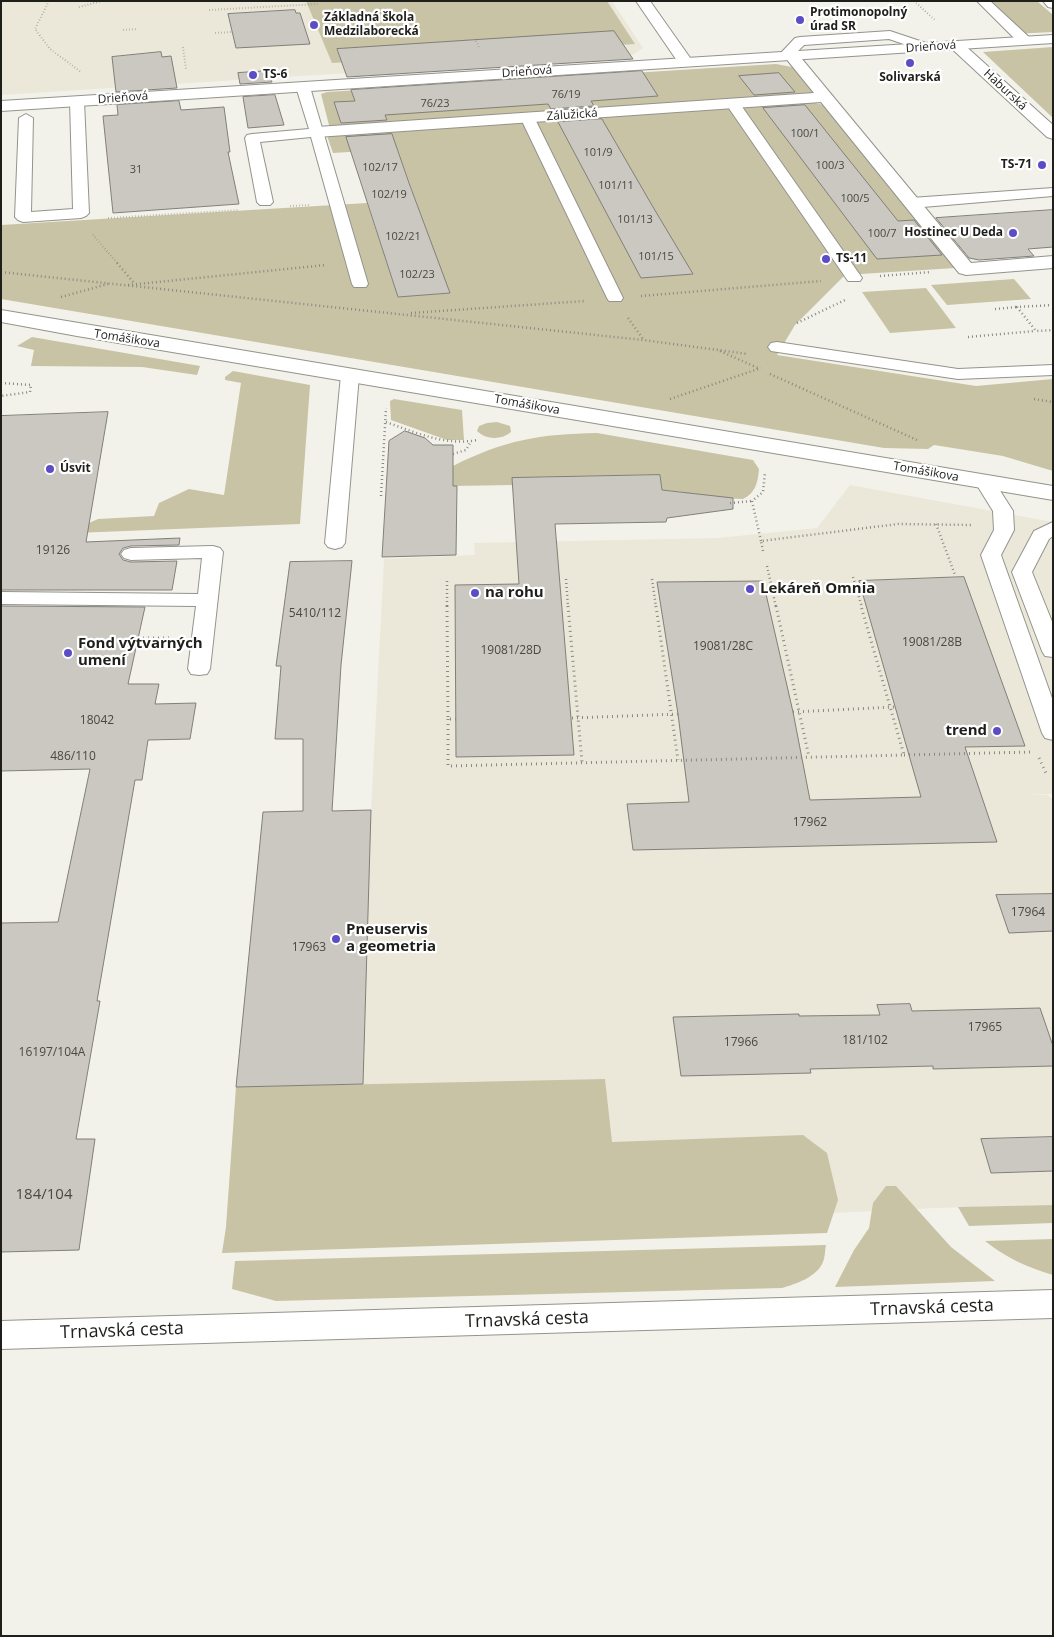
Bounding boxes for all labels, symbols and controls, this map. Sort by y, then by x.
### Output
place label: Protimonopolný úrad SR [810,6,907,34]
place label: Základná škola Medzilaborecká [324,11,419,39]
marker: Protimonopolný úrad SR [794,14,806,26]
marker: Základná škola Medzilaborecká [308,19,320,31]
street label: Drieňová [905,38,957,56]
marker: Solivarská [904,57,916,69]
street label: Drieňová [501,63,553,81]
street label: Haburská [980,66,1030,114]
place label: TS-6 [263,68,287,82]
marker: TS-6 [247,69,259,81]
place label: Solivarská [879,71,941,85]
house number: 76/19 [551,88,581,102]
street label: Drieňová [97,89,149,107]
house number: 76/23 [420,97,450,111]
street label: Zálužická [546,106,598,124]
house number: 100/1 [790,127,820,141]
house number: 101/9 [583,146,613,160]
place label: TS-71 [1001,158,1032,172]
house number: 100/3 [815,159,845,173]
marker: TS-71 [1036,159,1048,171]
house number: 102/17 [362,161,398,175]
house number: 31 [130,163,142,177]
house number: 101/11 [598,179,634,193]
house number: 102/19 [371,188,407,202]
house number: 100/5 [840,192,870,206]
house number: 101/13 [617,213,653,227]
place label: Hostinec U Deda [904,226,1003,240]
house number: 100/7 [867,227,897,241]
marker: Hostinec U Deda [1007,227,1019,239]
house number: 102/21 [385,230,421,244]
house number: 101/15 [638,250,674,264]
place label: TS-11 [836,252,867,266]
marker: TS-11 [820,253,832,265]
house number: 102/23 [399,268,435,282]
street label: Tomášikova [93,327,161,351]
street label: Tomášikova [493,392,561,418]
street label: Tomášikova [892,459,960,485]
place label: Úsvit [60,462,91,476]
marker: Úsvit [44,463,56,475]
house number: 19126 [36,544,70,558]
place label: Lekáreň Omnia [760,580,875,598]
marker: Lekáreň Omnia [744,583,756,595]
place label: na rohu [485,584,544,602]
marker: na rohu [469,587,481,599]
house number: 5410/112 [289,607,341,621]
place label: Fond výtvarných umení [78,635,203,670]
house number: 19081/28B [902,636,962,650]
house number: 19081/28C [693,640,753,654]
house number: 19081/28D [480,644,542,658]
marker: Fond výtvarných umení [62,647,74,659]
house number: 18042 [80,714,114,728]
place label: trend [945,722,987,740]
marker: trend [991,725,1003,737]
house number: 486/110 [50,750,96,764]
house number: 17962 [793,816,827,830]
house number: 17964 [1011,906,1045,920]
place label: Pneuservis a geometria [346,921,436,956]
marker: Pneuservis a geometria [330,933,342,945]
house number: 17963 [292,941,326,955]
house number: 17965 [968,1021,1002,1035]
house number: 181/102 [842,1034,888,1048]
house number: 17966 [724,1036,758,1050]
house number: 16197/104A [19,1046,85,1060]
house number: 184/104 [16,1186,72,1204]
street label: Trnavská cesta [870,1295,994,1321]
street label: Trnavská cesta [465,1307,589,1333]
street label: Trnavská cesta [60,1318,184,1344]

